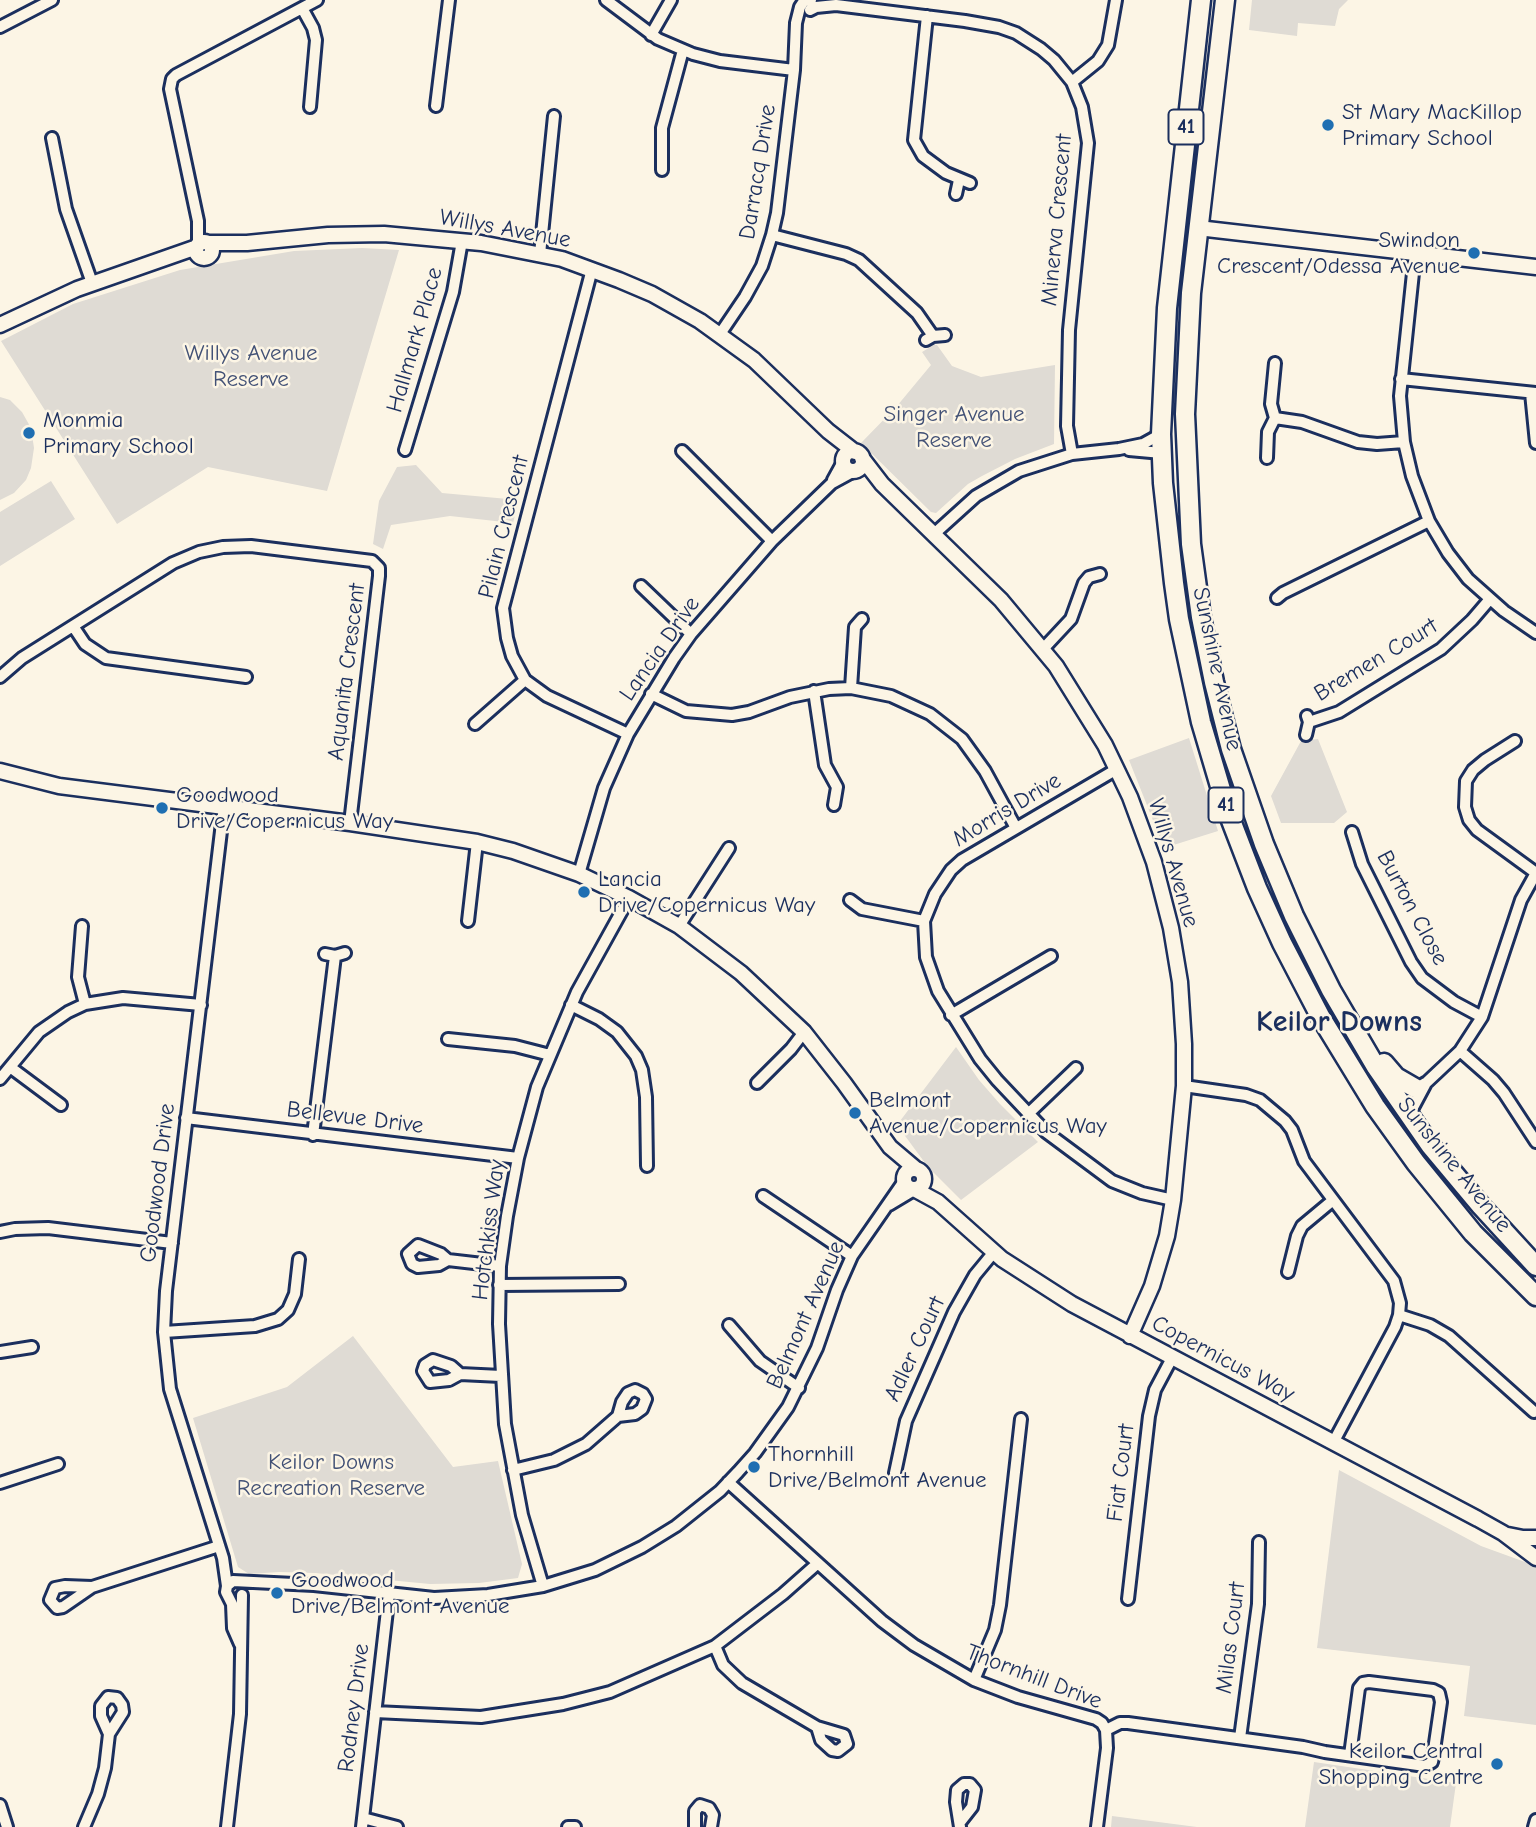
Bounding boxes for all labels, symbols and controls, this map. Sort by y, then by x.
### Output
place label: St Mary MacKillop Primary School [1342,98,1522,152]
street label: Darracq Drive [734,103,782,241]
road number: 41 [1168,110,1204,144]
marker: St Mary MacKillop Primary School [1320,117,1336,133]
street label: Minerva Crescent [1036,133,1078,307]
street label: Willys Avenue [437,204,573,254]
place label: Swindon Crescent/Odessa Avenue [1217,226,1460,280]
marker: Swindon Crescent/Odessa Avenue [1466,245,1482,261]
street label: Hallmark Place [381,264,449,416]
park label: Willys Avenue Reserve [185,339,317,393]
park label: Singer Avenue Reserve [883,400,1025,454]
place label: Monmia Primary School [43,406,194,460]
marker: Monmia Primary School [21,425,37,441]
street label: Pilain Crescent [473,453,535,601]
street label: Aquanita Crescent [322,582,372,762]
street label: Sunshine Avenue [1186,585,1248,753]
street label: Lancia Drive [614,592,706,706]
street label: Bremen Court [1309,612,1443,708]
street label: Morris Drive [948,767,1066,853]
place label: Goodwood Drive/Copernicus Way [176,781,393,835]
road number: 41 [1208,788,1244,822]
street label: Willys Avenue [1141,795,1205,931]
marker: Goodwood Drive/Copernicus Way [154,800,170,816]
street label: Burton Close [1370,846,1454,970]
place label: Lancia Drive/Copernicus Way [598,865,815,919]
marker: Lancia Drive/Copernicus Way [576,884,592,900]
district label: Keilor Downs [1256,1005,1422,1041]
place label: Belmont Avenue/Copernicus Way [869,1086,1107,1140]
street label: Sunshine Avenue [1391,1092,1517,1238]
street label: Bellevue Drive [285,1096,425,1140]
street label: Goodwood Drive [135,1102,181,1264]
marker: Belmont Avenue/Copernicus Way [847,1105,863,1121]
street label: Hotchkiss Way [467,1158,511,1302]
street label: Belmont Avenue [761,1237,851,1393]
street label: Adler Court [879,1292,951,1406]
street label: Copernicus Way [1147,1310,1299,1408]
street label: Fiat Court [1101,1422,1141,1524]
place label: Thornhill Drive/Belmont Avenue [768,1440,987,1494]
park label: Keilor Downs Recreation Reserve [237,1448,425,1502]
marker: Thornhill Drive/Belmont Avenue [746,1459,762,1475]
place label: Goodwood Drive/Belmont Avenue [291,1566,510,1620]
street label: Milas Court [1210,1581,1252,1695]
marker: Goodwood Drive/Belmont Avenue [269,1585,285,1601]
street label: Thornhill Drive [962,1638,1106,1716]
street label: Rodney Drive [332,1642,376,1774]
place label: Keilor Central Shopping Centre [1318,1737,1483,1791]
marker: Keilor Central Shopping Centre [1489,1756,1505,1772]

